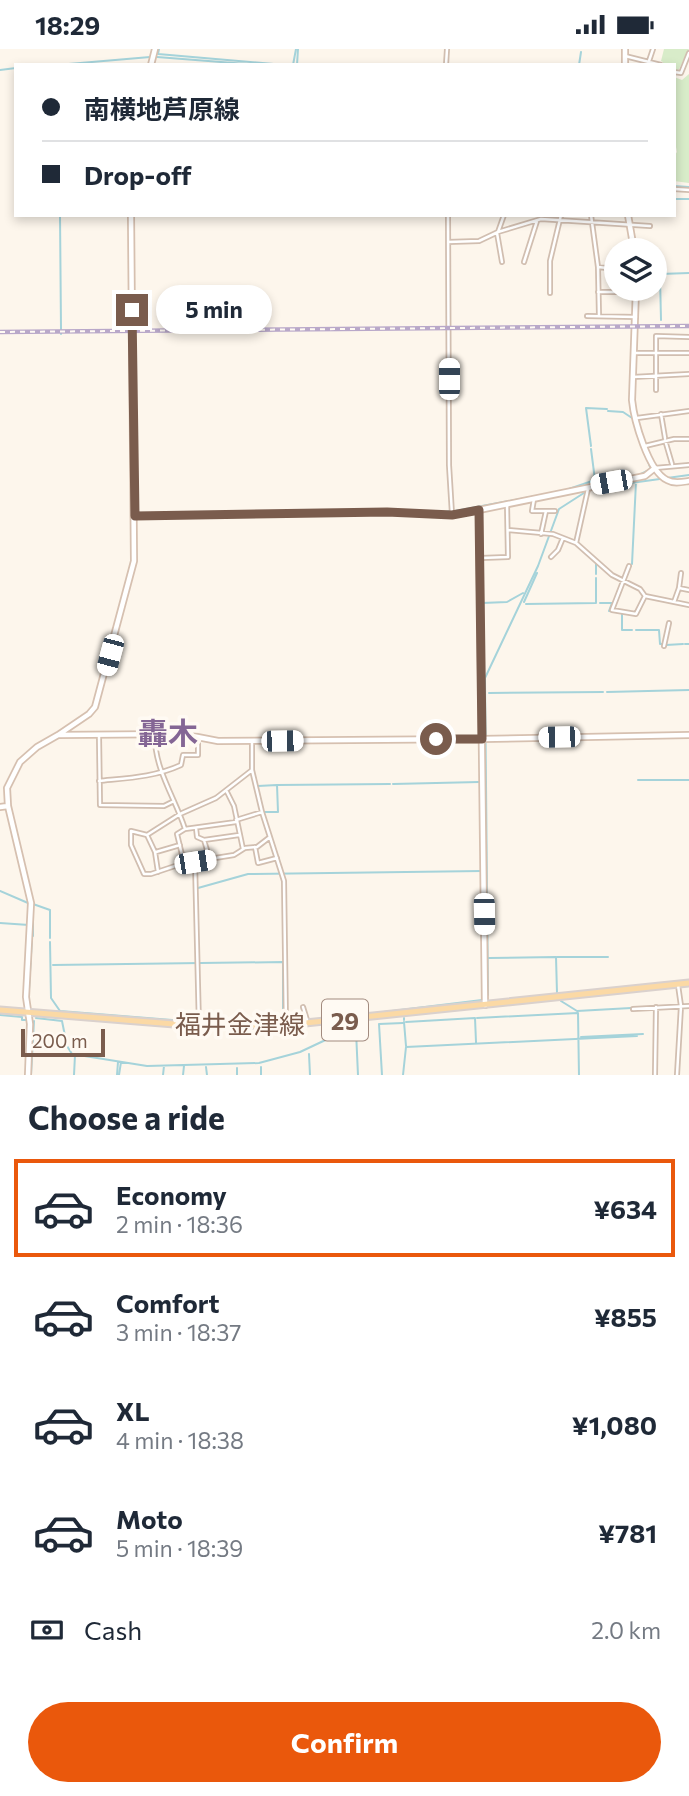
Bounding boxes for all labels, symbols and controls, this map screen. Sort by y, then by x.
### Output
text: 18:29 [35,9,100,40]
text: 南横地芦原線 [84,93,240,124]
text: Drop-off [84,159,191,190]
map controls [604,238,667,301]
button: layers [604,238,667,301]
callout: 5 min [156,285,272,335]
route end [116,294,148,326]
text: 5 min [185,295,243,323]
car [439,358,460,400]
car [589,468,634,496]
car [95,632,126,678]
district label: 轟木 [138,713,198,750]
route start [420,723,452,755]
car [538,726,581,748]
car [261,730,304,752]
car [173,848,218,876]
car [474,893,495,935]
road number: 29 [322,1000,368,1041]
street label: 福井金津線 [175,1008,305,1039]
scale bar [21,1026,105,1058]
text: 200 m [32,1029,88,1052]
text: Choose a ride [28,1097,225,1137]
icon: car [32,1177,95,1240]
text: Economy [116,1179,227,1210]
text: ¥634 [593,1193,657,1224]
text: 2 min · 18:36 [116,1210,243,1238]
icon: car [32,1285,95,1348]
text: Comfort [116,1287,219,1318]
text: ¥855 [594,1301,657,1332]
text: 3 min · 18:37 [116,1318,241,1346]
icon: car [32,1393,95,1456]
text: XL [116,1395,150,1426]
text: ¥1,080 [572,1409,657,1440]
text: 4 min · 18:38 [116,1426,244,1454]
icon: car [32,1501,95,1564]
text: Moto [116,1503,183,1534]
text: ¥781 [598,1517,657,1548]
text: 5 min · 18:39 [116,1534,243,1562]
icon: cash [28,1611,66,1649]
text: Cash [84,1614,142,1645]
text: 2.0 km [591,1616,661,1644]
button: Confirm [28,1702,661,1782]

